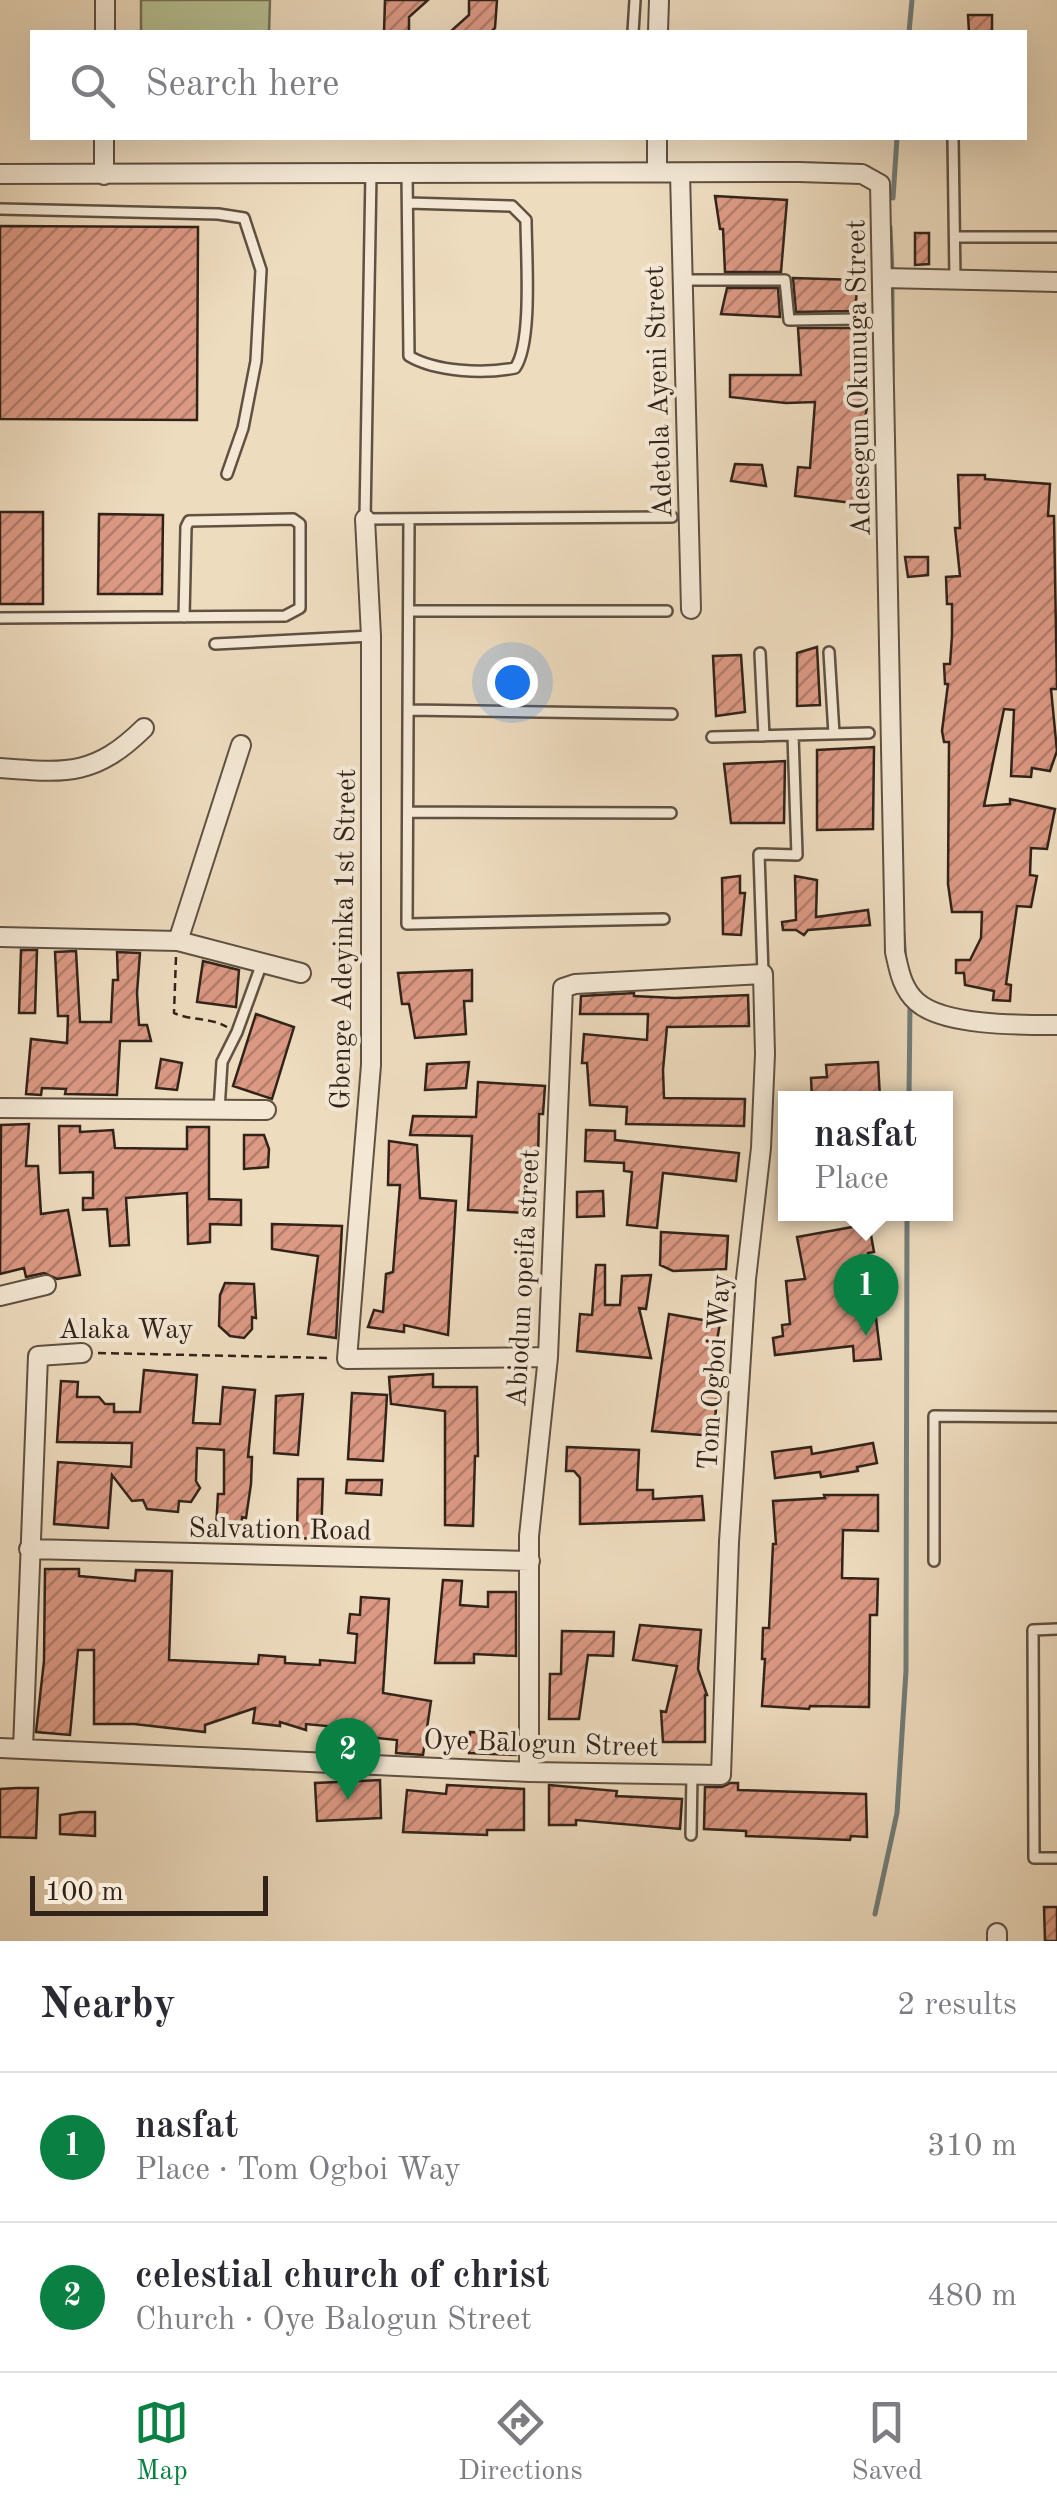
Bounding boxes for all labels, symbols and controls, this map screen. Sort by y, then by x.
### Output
search box [30,30,1027,140]
icon: search [65,58,120,113]
text: Search here [145,66,340,104]
street label: Adesegun Okunuga Street [843,219,877,537]
street label: Adetola Ayeni Street [642,265,678,519]
your location [487,657,538,708]
street label: Gbenge Adeyinka 1st Street [328,768,362,1110]
popup [778,1091,953,1221]
text: nasfat [814,1117,917,1155]
street label: Abiodun opeifa street [504,1148,546,1408]
text: Place [814,1164,889,1196]
pin: 1 [834,1254,898,1336]
street label: Tom Ogboi Way [695,1273,737,1471]
street label: Alaka Way [59,1317,194,1345]
street label: Salvation Road [188,1515,372,1547]
pin: 2 [316,1718,380,1800]
street label: Oye Balogun Street [423,1727,659,1763]
scale bar [30,1871,268,1916]
text: 100 m [45,1879,124,1907]
text: Nearby [40,1985,176,2027]
text: 2 results [897,1990,1017,2022]
text: nasfat [135,2108,238,2146]
text: 1 [63,2131,82,2163]
text: 310 m [927,2131,1017,2163]
text: Place · Tom Ogboi Way [135,2155,461,2187]
text: celestial church of christ [135,2258,550,2296]
text: 2 [63,2281,82,2313]
text: 480 m [927,2281,1017,2313]
text: Church · Oye Balogun Street [135,2305,532,2337]
tab: Map [134,2395,189,2490]
tab: Directions [458,2395,583,2490]
tab: Saved [851,2395,923,2490]

